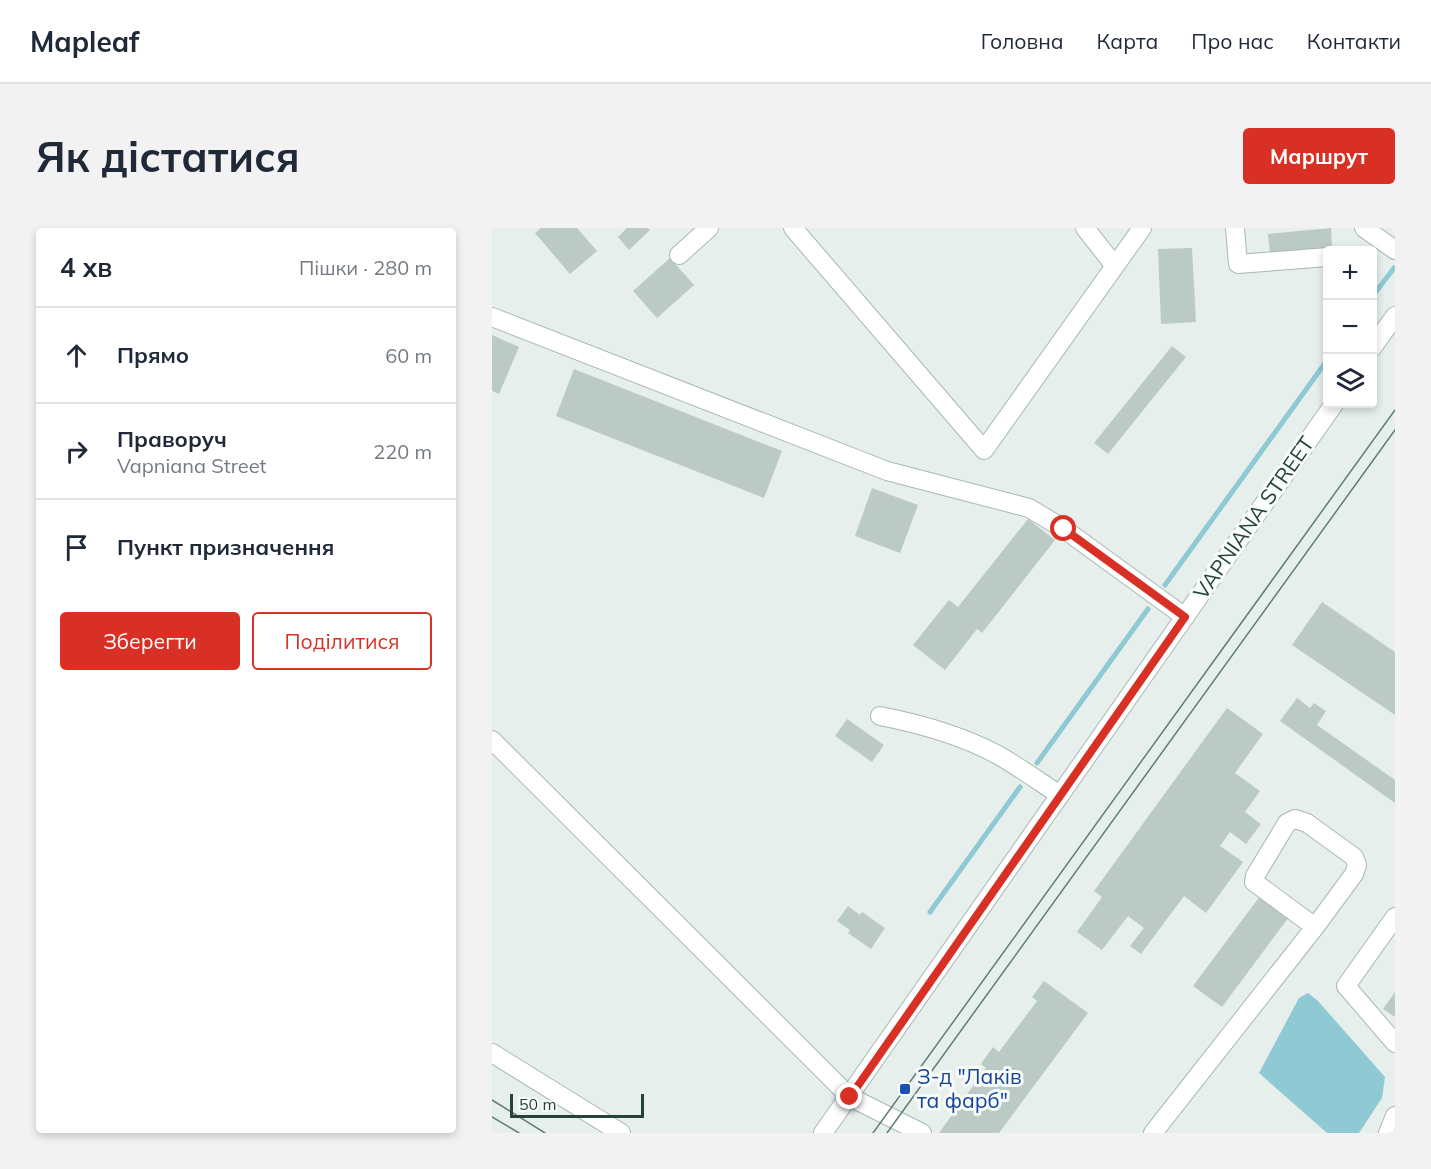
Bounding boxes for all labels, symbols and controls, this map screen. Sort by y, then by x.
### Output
text: Mapleaf [30,24,139,59]
text: Головна [981,28,1064,54]
text: Карта [1097,28,1158,54]
text: Про нас [1191,28,1274,54]
text: Контакти [1307,28,1401,54]
button: Маршрут [1243,128,1395,184]
text: Як дістатися [36,130,300,183]
map controls [1323,246,1377,408]
button: + [1323,246,1377,300]
text: 4 хв [60,251,112,284]
text: Пішки · 280 m [299,255,432,280]
button: − [1323,300,1377,354]
icon: ahead [60,339,93,372]
text: Прямо [117,341,189,369]
text: 60 m [385,343,432,368]
button: layers [1323,354,1377,408]
text: Праворуч [117,425,227,453]
street label: VAPNIANA STREET [1187,431,1319,604]
icon: right [60,435,93,468]
text: 220 m [373,439,432,464]
text: Vapniana Street [117,453,267,478]
route start [1050,515,1076,541]
icon: arrive [60,531,93,564]
text: Пункт призначення [117,533,334,561]
button: Зберегти [60,612,240,670]
button: Поділитися [252,612,432,670]
place label: З-д "Лаків та фарб" [917,1063,1022,1113]
marker: З-д "Лаків та фарб" [898,1082,912,1096]
route end [836,1083,862,1109]
scale bar [510,1091,644,1118]
text: 50 m [519,1094,556,1114]

